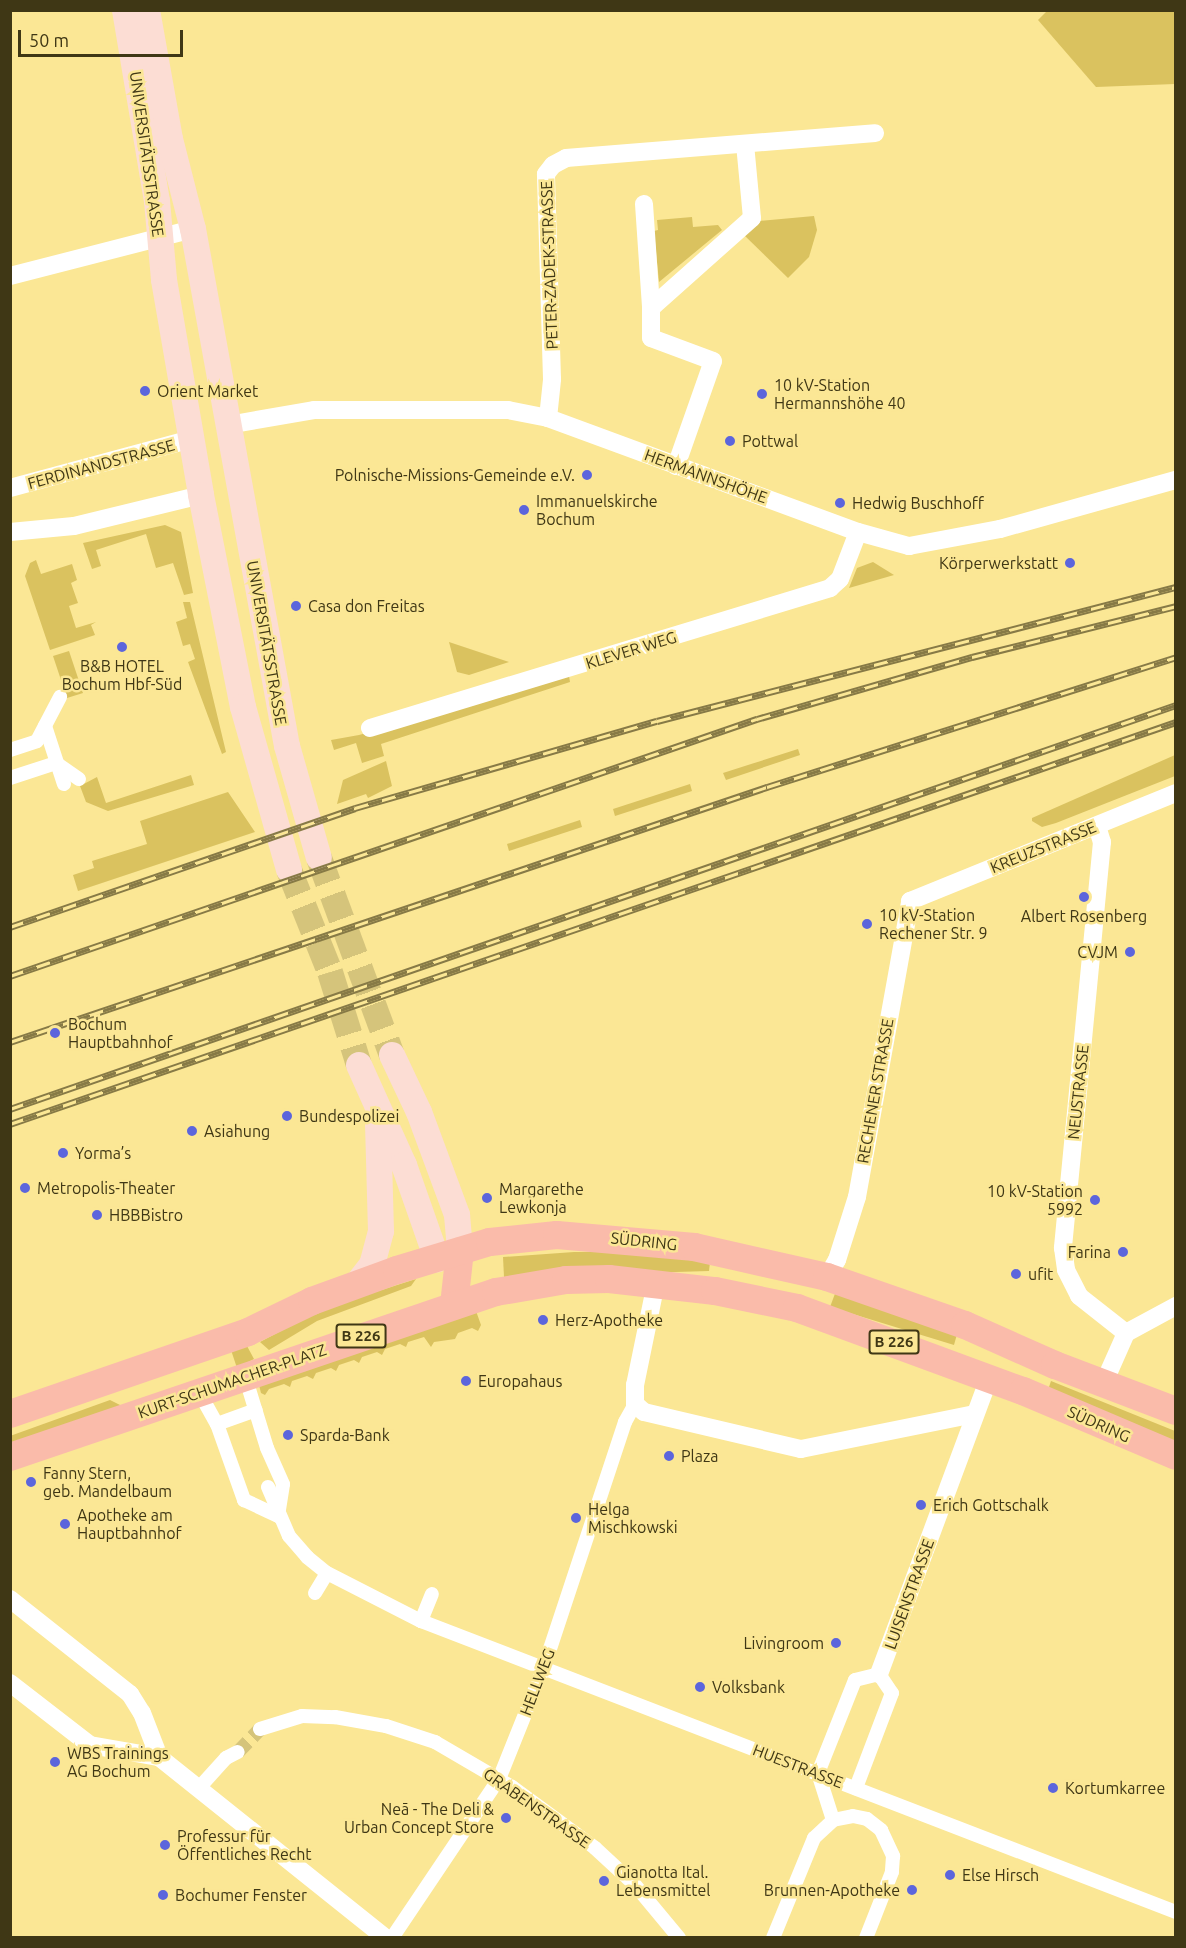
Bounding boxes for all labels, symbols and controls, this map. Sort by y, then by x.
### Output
scale bar [21,18,186,56]
text: 50 m [29,30,69,50]
street label: UNIVERSITÄTSSTRASSE [126,70,168,238]
street label: PETER-ZADEK-STRASSE [536,180,562,350]
place label: 10 kV-Station Hermannshöhe 40 [774,375,905,413]
place label: Orient Market [157,381,258,401]
marker: Orient Market [138,384,152,398]
marker: 10 kV-Station Hermannshöhe 40 [755,387,769,401]
place label: Pottwal [742,431,798,451]
marker: Pottwal [723,434,737,448]
street label: FERDINANDSTRASSE [25,435,177,493]
street label: HERMANNSHÖHE [642,445,770,507]
place label: Polnische-Missions-Gemeinde e.V. [335,465,575,485]
marker: Polnische-Missions-Gemeinde e.V. [580,468,594,482]
place label: Immanuelskirche Bochum [536,491,658,529]
place label: Hedwig Buschhoff [852,493,984,513]
marker: Hedwig Buschhoff [833,496,847,510]
marker: Immanuelskirche Bochum [517,503,531,517]
place label: Körperwerkstatt [939,553,1058,573]
marker: Körperwerkstatt [1063,556,1077,570]
street label: UNIVERSITÄTSSTRASSE [243,559,291,727]
place label: Casa don Freitas [308,596,425,616]
marker: Casa don Freitas [289,599,303,613]
street label: KLEVER WEG [583,627,679,673]
marker: B&B HOTEL Bochum Hbf-Süd [115,640,129,654]
place label: B&B HOTEL Bochum Hbf-Süd [62,656,182,694]
street label: KREUZSTRASSE [987,817,1099,877]
marker: Albert Rosenberg [1077,890,1091,904]
place label: 10 kV-Station Rechener Str. 9 [879,905,987,943]
place label: Albert Rosenberg [1021,906,1147,926]
marker: 10 kV-Station Rechener Str. 9 [860,917,874,931]
place label: CVJM [1077,942,1118,962]
marker: CVJM [1123,945,1137,959]
place label: Bochum Hauptbahnhof [68,1014,173,1052]
street label: RECHENER STRASSE [853,1017,897,1165]
marker: Bochum Hauptbahnhof [46,1024,64,1042]
street label: NEUSTRASSE [1063,1044,1093,1140]
place label: Bundespolizei [299,1106,399,1126]
marker: Bundespolizei [280,1109,294,1123]
place label: Asiahung [204,1121,270,1141]
marker: Asiahung [185,1124,199,1138]
place label: Yorma’s [75,1143,131,1163]
marker: Yorma’s [56,1146,70,1160]
place label: Metropolis-Theater [37,1178,175,1198]
place label: Margarethe Lewkonja [499,1179,584,1217]
marker: Metropolis-Theater [18,1181,32,1195]
place label: 10 kV-Station 5992 [987,1181,1083,1219]
marker: Margarethe Lewkonja [480,1191,494,1205]
marker: 10 kV-Station 5992 [1088,1193,1102,1207]
place label: HBBBistro [109,1205,183,1225]
marker: HBBBistro [90,1208,104,1222]
street label: SÜDRING [610,1228,678,1254]
place label: Farina [1068,1242,1111,1262]
marker: Farina [1116,1245,1130,1259]
place label: ufit [1028,1264,1053,1284]
marker: ufit [1009,1267,1023,1281]
place label: Herz-Apotheke [555,1310,663,1330]
marker: Herz-Apotheke [536,1313,550,1327]
road number: B 226 [336,1324,386,1348]
road number: B 226 [868,1330,920,1354]
street label: KURT-SCHUMACHER-PLATZ [135,1340,329,1422]
place label: Europahaus [478,1371,562,1391]
marker: Europahaus [459,1374,473,1388]
street label: SÜDRING [1065,1402,1133,1446]
place label: Sparda-Bank [300,1425,390,1445]
marker: Sparda-Bank [281,1428,295,1442]
place label: Plaza [681,1446,719,1466]
marker: Plaza [662,1449,676,1463]
place label: Fanny Stern, geb. Mandelbaum [43,1463,172,1501]
marker: Fanny Stern, geb. Mandelbaum [24,1475,38,1489]
place label: Erich Gottschalk [933,1495,1049,1515]
marker: Erich Gottschalk [914,1498,928,1512]
place label: Helga Mischkowski [588,1499,678,1537]
place label: Apotheke am Hauptbahnhof [77,1505,182,1543]
marker: Helga Mischkowski [569,1511,583,1525]
marker: Apotheke am Hauptbahnhof [58,1517,72,1531]
street label: LUISENSTRASSE [880,1536,938,1652]
place label: Livingroom [743,1633,824,1653]
marker: Livingroom [829,1636,843,1650]
street label: HELLWEG [516,1646,558,1718]
place label: Volksbank [712,1677,785,1697]
marker: Volksbank [693,1680,707,1694]
street label: HUESTRASSE [750,1740,846,1792]
place label: WBS Trainings AG Bochum [67,1743,169,1781]
marker: WBS Trainings AG Bochum [48,1755,62,1769]
street label: GRABENSTRASSE [480,1764,594,1852]
place label: Kortumkarree [1065,1778,1165,1798]
marker: Kortumkarree [1046,1781,1060,1795]
place label: Neā - The Deli & Urban Concept Store [344,1799,494,1837]
marker: Neā - The Deli & Urban Concept Store [499,1811,513,1825]
place label: Professur für Öffentliches Recht [177,1826,312,1864]
marker: Professur für Öffentliches Recht [158,1838,172,1852]
place label: Gianotta Ital. Lebensmittel [616,1862,711,1900]
place label: Else Hirsch [962,1865,1039,1885]
marker: Else Hirsch [943,1868,957,1882]
marker: Gianotta Ital. Lebensmittel [597,1874,611,1888]
place label: Brunnen-Apotheke [764,1880,900,1900]
marker: Brunnen-Apotheke [905,1883,919,1897]
place label: Bochumer Fenster [175,1885,307,1905]
marker: Bochumer Fenster [156,1888,170,1902]

